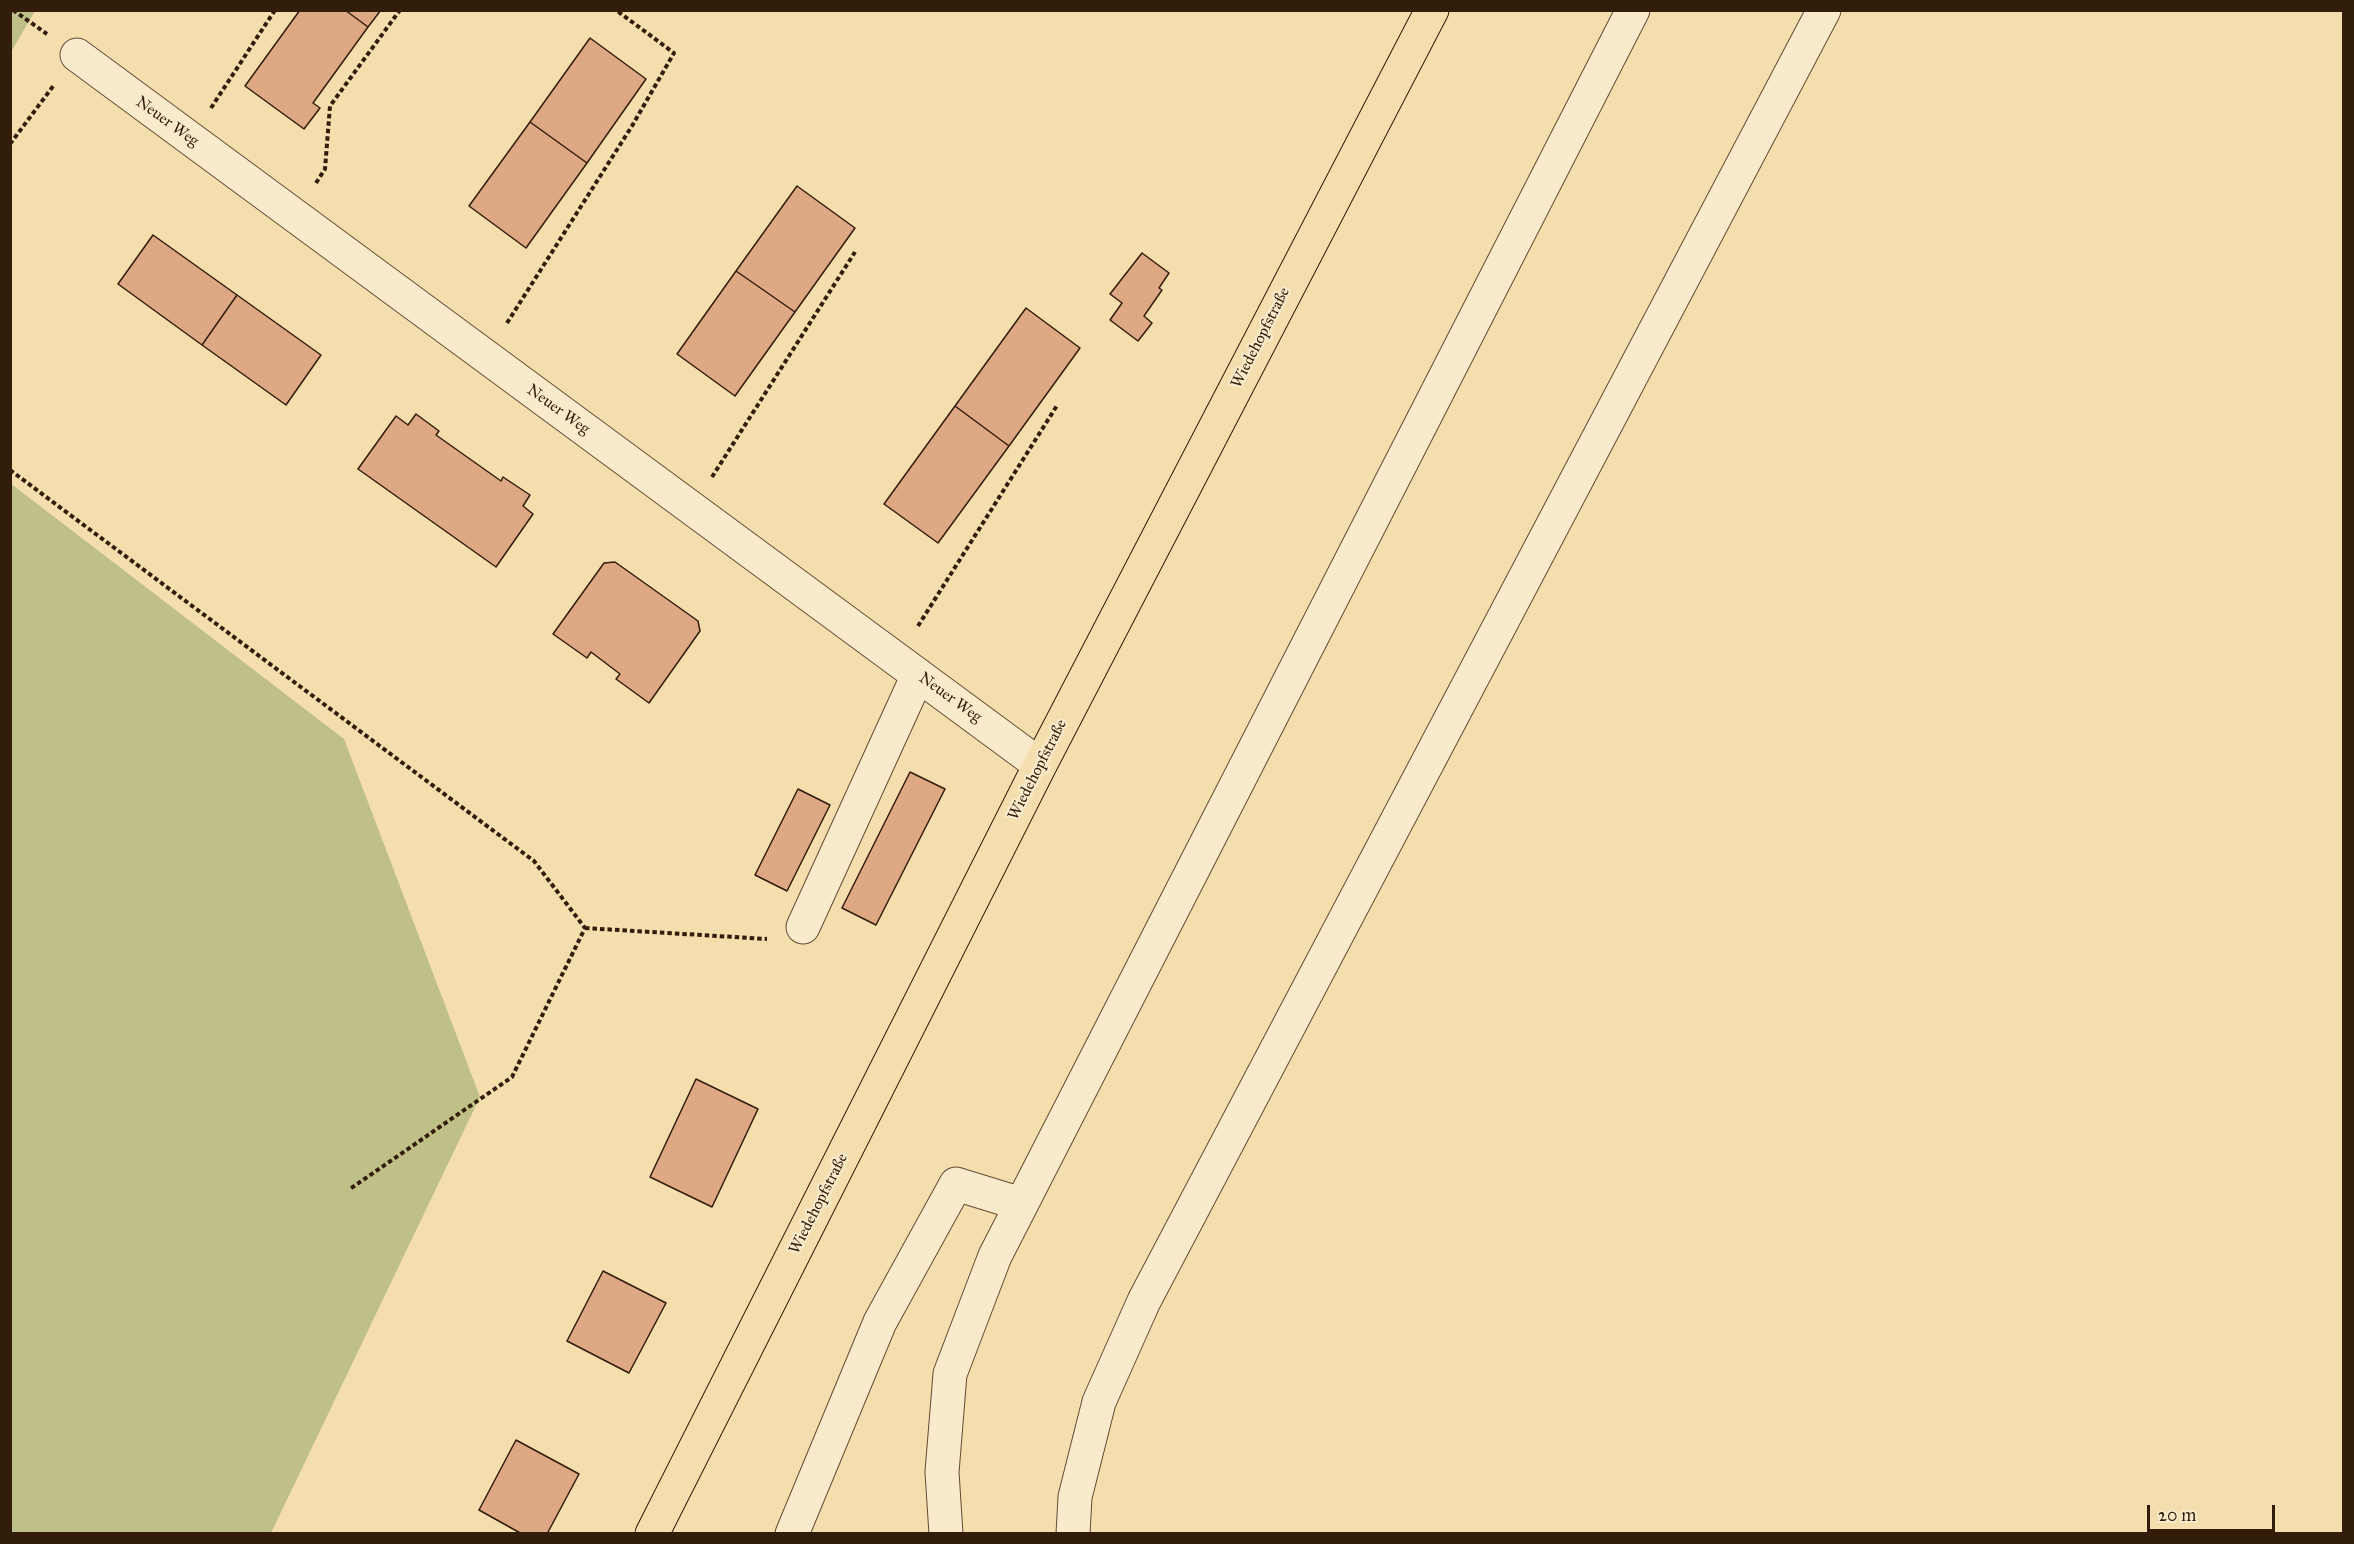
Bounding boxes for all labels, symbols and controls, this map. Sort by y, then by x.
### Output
street label: Neuer Weg [132,93,202,151]
street label: Wiedehopfstraße [1227,284,1295,392]
street label: Neuer Weg [523,381,593,439]
street label: Neuer Weg [915,669,985,727]
street label: Wiedehopfstraße [1004,716,1072,824]
street label: Wiedehopfstraße [785,1150,853,1258]
scale bar [2150,1493,2278,1531]
text: 20 m [2158,1504,2196,1526]

